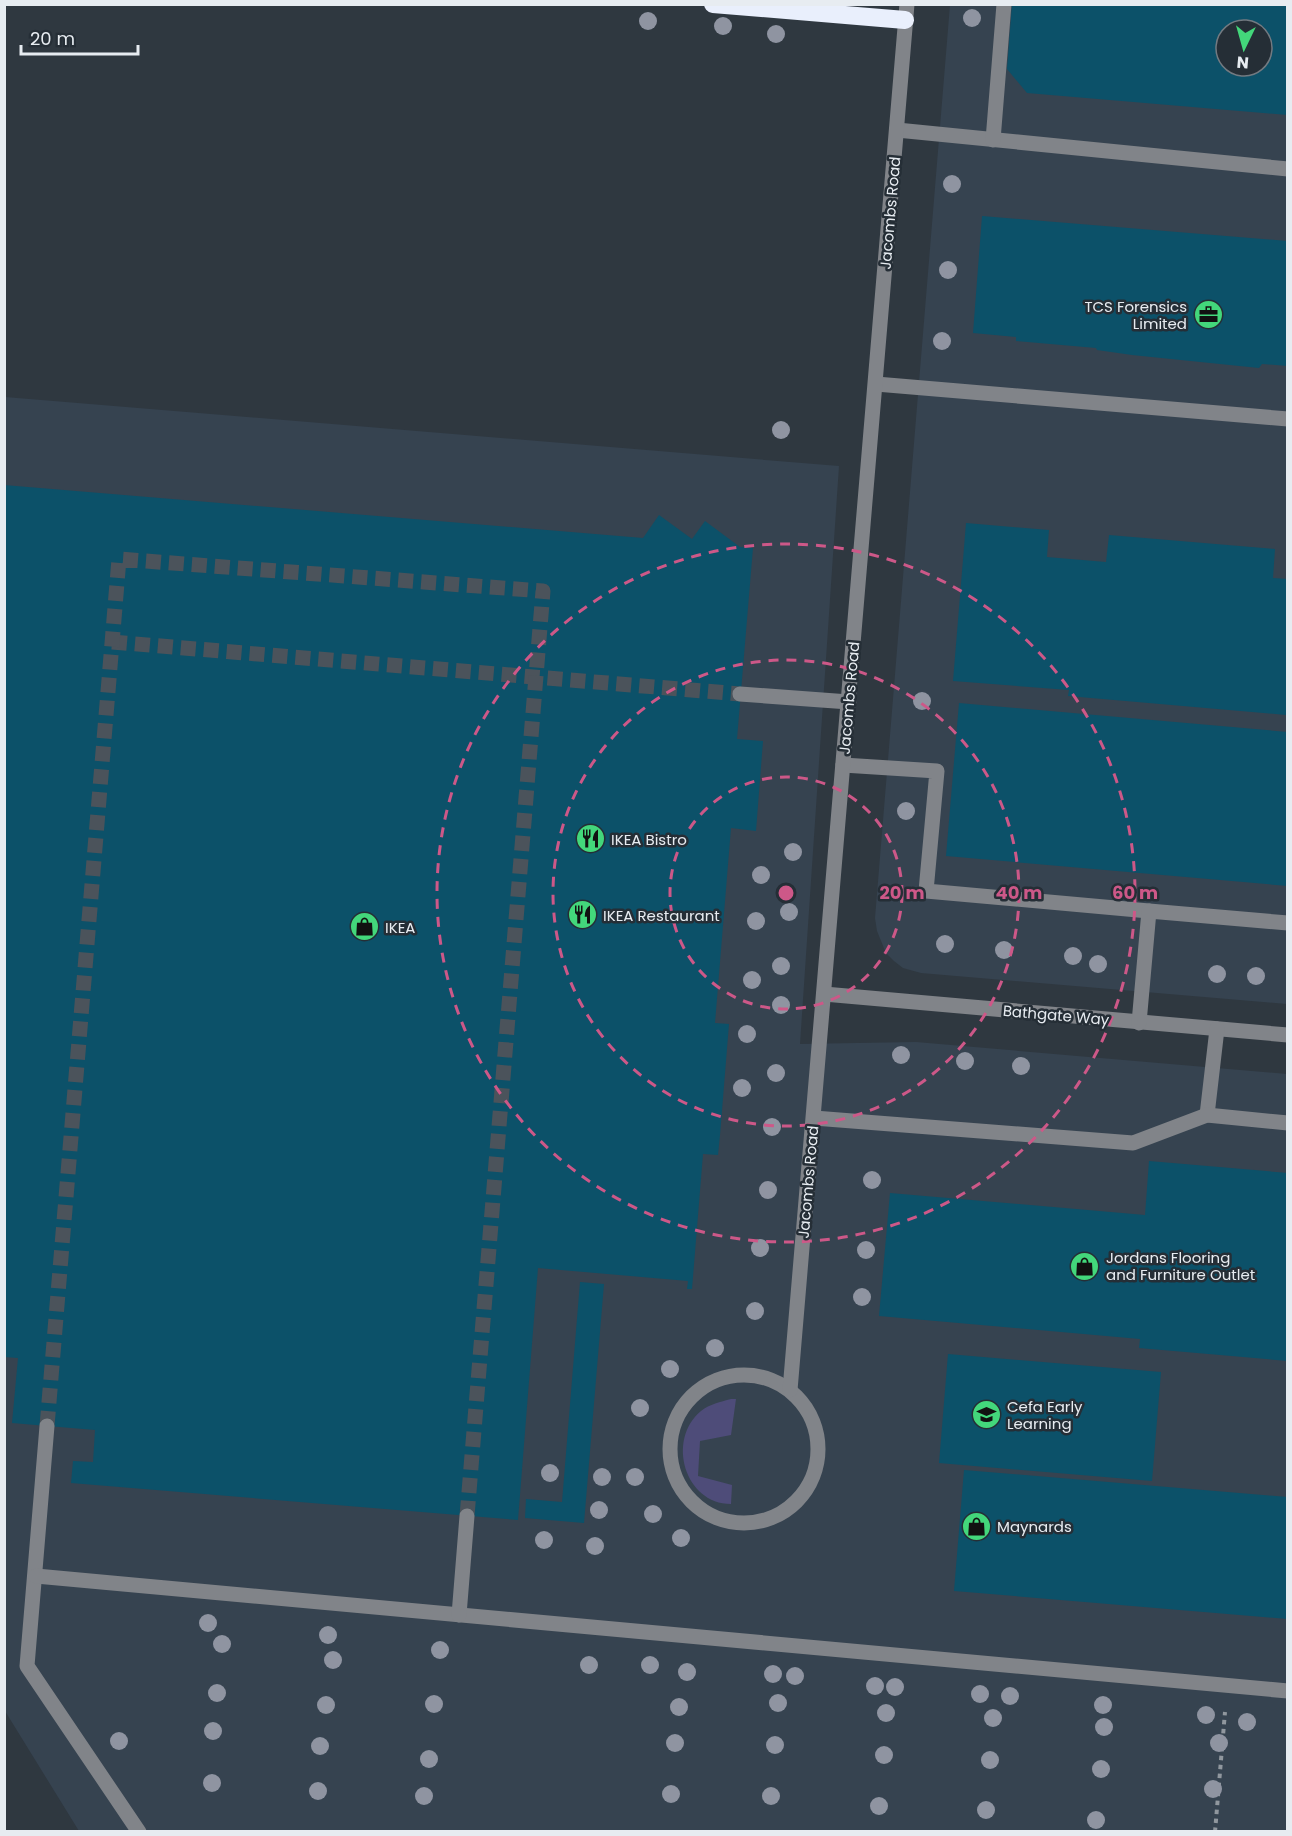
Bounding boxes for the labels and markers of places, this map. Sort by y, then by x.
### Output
place label: TCS Forensics Limited [1084,296,1187,334]
office icon: TCS Forensics Limited [1192,299,1224,331]
restaurant icon: IKEA Bistro [574,823,606,855]
place label: IKEA Bistro [611,829,687,850]
centre of rings [776,883,796,903]
restaurant icon: IKEA Restaurant [566,899,598,931]
place label: IKEA Restaurant [603,905,720,926]
shop icon: IKEA [348,911,380,943]
place label: IKEA [385,917,415,938]
place label: Jordans Flooring and Furniture Outlet [1106,1247,1255,1285]
shop icon: Jordans Flooring and Furniture Outlet [1069,1250,1101,1282]
place label: Cefa Early Learning [1007,1396,1083,1434]
school or university icon: Cefa Early Learning [970,1399,1002,1431]
shop icon: Maynards [960,1510,992,1542]
place label: Maynards [997,1516,1072,1537]

